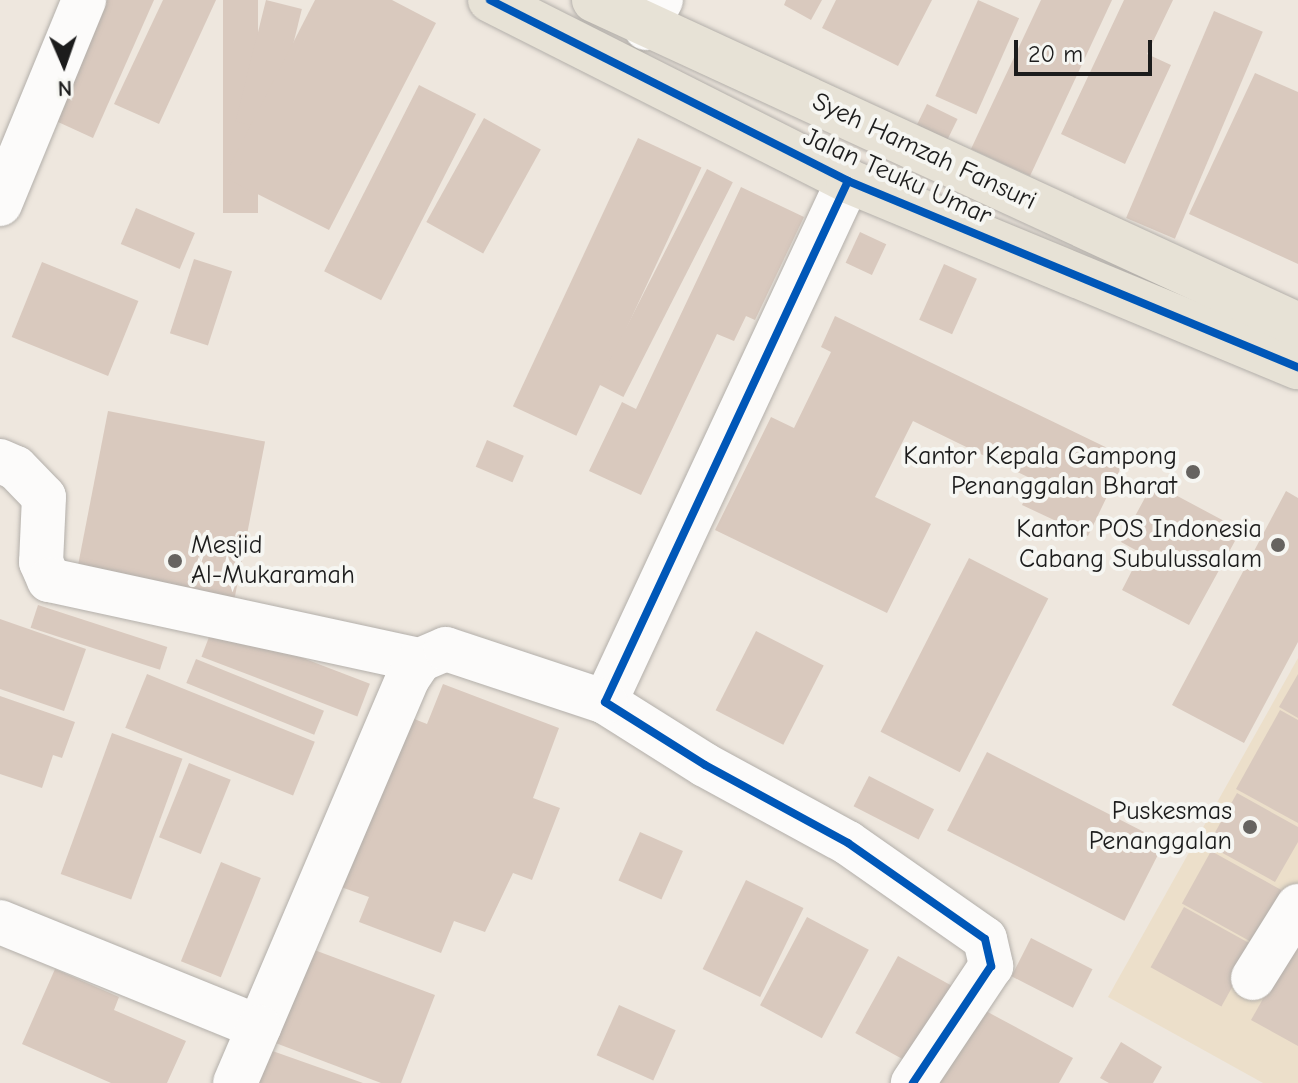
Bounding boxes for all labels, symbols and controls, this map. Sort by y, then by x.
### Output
north arrow [24,24,104,104]
scale bar [1018,24,1156,74]
text: 20 m [1028,40,1083,68]
text: N [57,75,72,101]
street label: Syeh Hamzah Fansuri [807,86,1041,218]
street label: Jalan Teuku Umar [798,121,996,233]
place label: Kantor Kepala Gampong Penanggalan Bharat [903,441,1177,502]
marker: Kantor Kepala Gampong Penanggalan Bharat [1184,463,1202,481]
place label: Kantor POS Indonesia Cabang Subulussalam [1016,514,1262,576]
place label: Mesjid Al-Mukaramah [191,530,355,592]
marker: Kantor POS Indonesia Cabang Subulussalam [1269,536,1287,554]
marker: Mesjid Al-Mukaramah [166,552,184,570]
place label: Puskesmas Penanggalan [1089,796,1232,858]
marker: Puskesmas Penanggalan [1239,816,1261,838]

